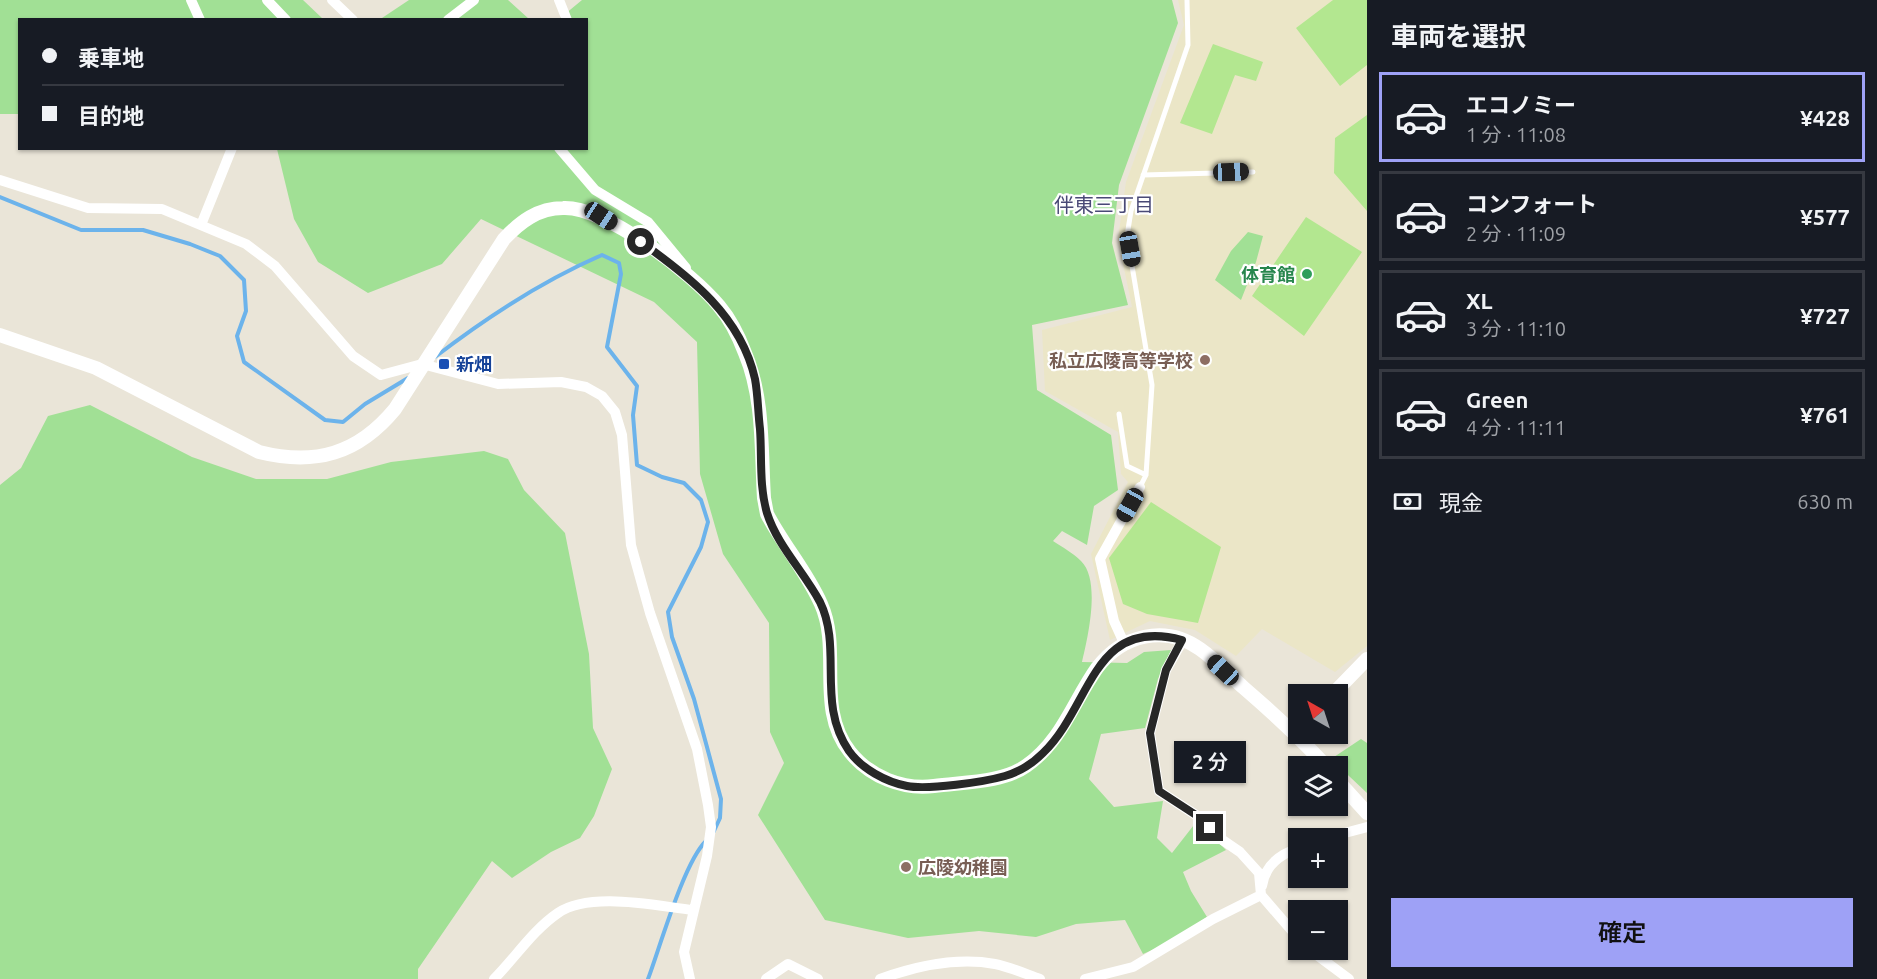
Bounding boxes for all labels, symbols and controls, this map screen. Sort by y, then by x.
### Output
text: 車両を選択 [1391,21,1526,51]
text: 乗車地 [78,45,144,70]
icon: car [1394,90,1448,144]
text: エコノミー [1466,92,1576,117]
text: 目的地 [78,103,144,128]
text: ¥428 [1800,105,1850,130]
text: 1 分 · 11:08 [1466,123,1566,146]
car [1213,162,1249,182]
icon: car [1394,189,1448,243]
text: コンフォート [1466,191,1597,216]
district label: 伴東三丁目 [1054,193,1154,216]
car [581,199,621,233]
text: ¥577 [1800,204,1850,229]
text: 2 分 · 11:09 [1466,222,1566,245]
route start [627,228,654,255]
car [1118,230,1142,268]
place label: 体育館 [1241,264,1295,284]
marker: 体育館 [1300,267,1314,281]
icon: car [1394,288,1448,342]
text: XL [1466,288,1493,313]
text: ¥727 [1800,303,1850,328]
text: 3 分 · 11:10 [1466,317,1566,340]
place label: 私立広陵高等学校 [1049,350,1193,370]
marker: 私立広陵高等学校 [1198,353,1212,367]
place label: 新畑 [456,354,492,374]
marker: 新畑 [437,357,451,371]
icon: car [1394,387,1448,441]
text: Green [1466,387,1528,412]
text: ¥761 [1800,402,1850,427]
text: 4 分 · 11:11 [1466,416,1566,439]
car [1113,485,1147,525]
icon: cash [1391,485,1424,518]
text: 現金 [1439,490,1483,515]
text: 630 m [1797,490,1853,513]
car [1204,651,1242,689]
north arrow [1288,684,1348,744]
map controls [1288,684,1348,960]
callout: 2 分 [1174,741,1246,783]
text: 2 分 [1192,750,1228,773]
button: layers [1288,756,1348,816]
route end [1196,814,1223,841]
button: + [1288,828,1348,888]
place label: 広陵幼稚園 [918,857,1008,877]
marker: 広陵幼稚園 [899,860,913,874]
button: 確定 [1391,898,1853,967]
button: − [1288,900,1348,960]

